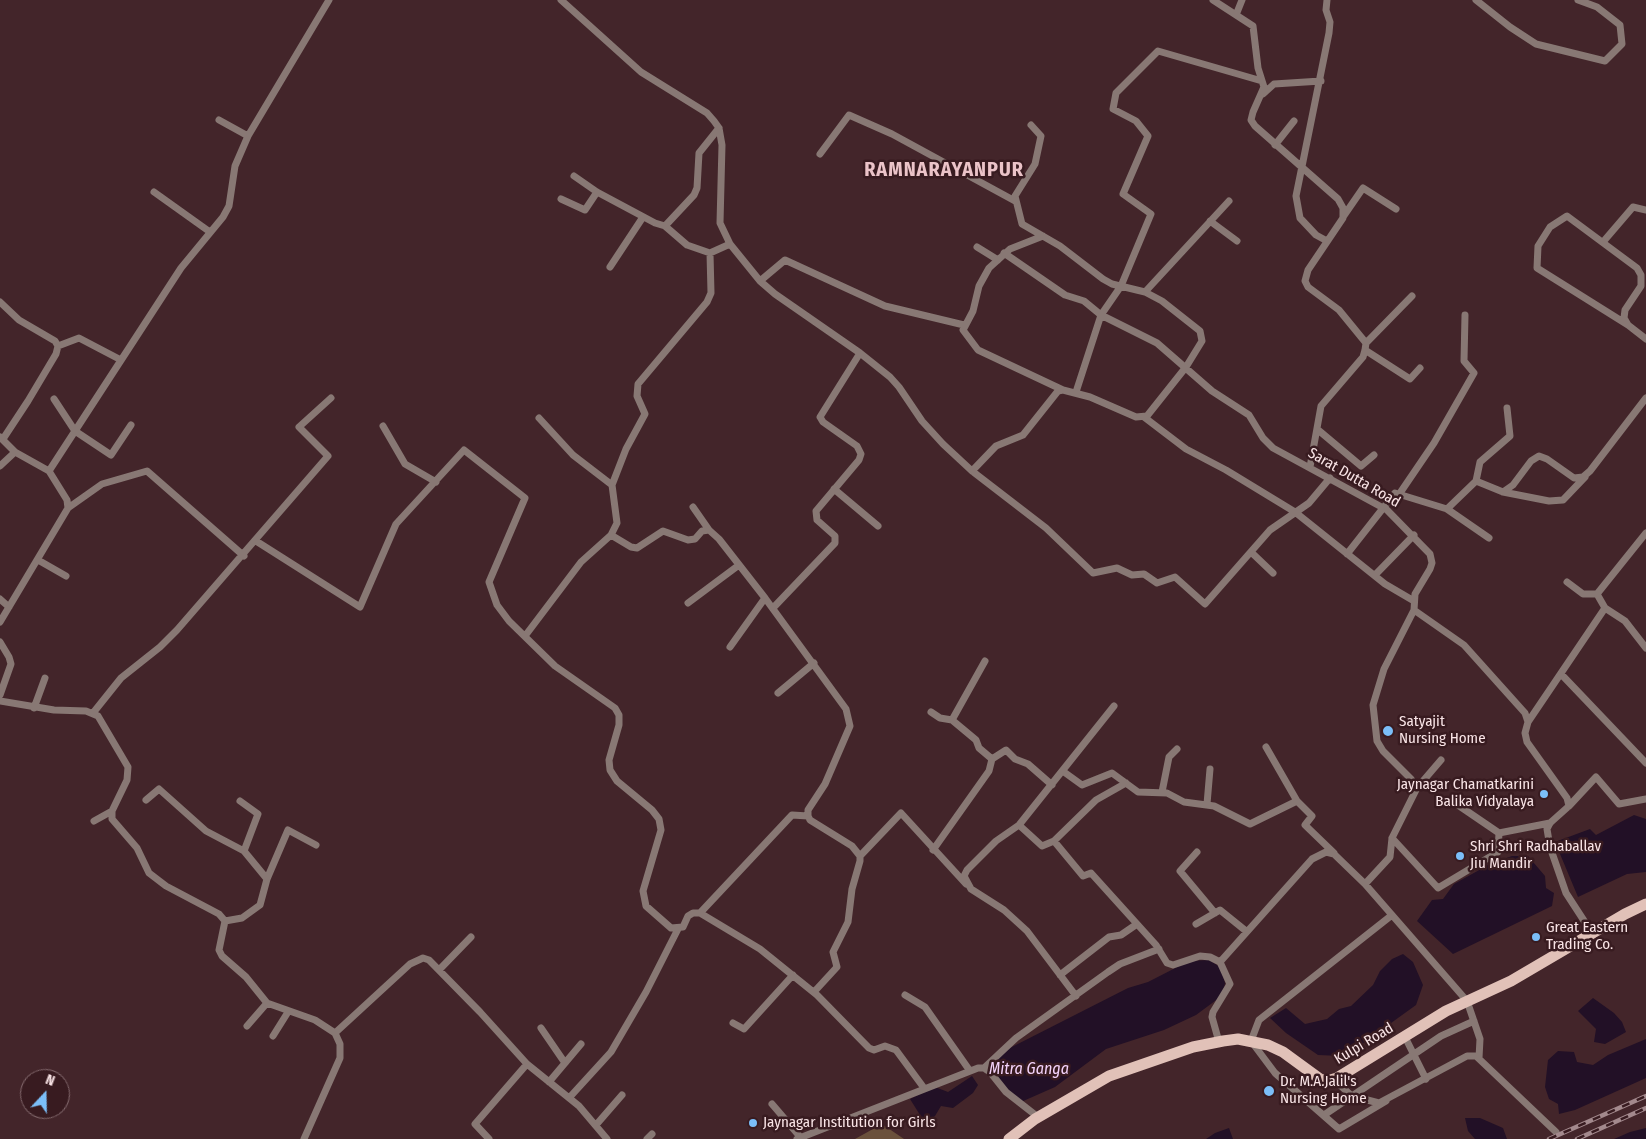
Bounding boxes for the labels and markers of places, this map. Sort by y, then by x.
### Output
place label: Satyajit Nursing Home [1399,713,1486,748]
marker: Satyajit Nursing Home [1381,724,1395,738]
place label: Jaynagar Chamatkarini Balika Vidyalaya [1397,776,1534,811]
marker: Jaynagar Chamatkarini Balika Vidyalaya [1538,788,1550,800]
place label: Shri Shri Radhaballav Jiu Mandir [1470,838,1601,873]
marker: Shri Shri Radhaballav Jiu Mandir [1454,850,1466,862]
place label: Great Eastern Trading Co. [1546,919,1628,954]
marker: Great Eastern Trading Co. [1530,931,1542,943]
place label: Dr. M.A.Jalil's Nursing Home [1280,1073,1367,1108]
marker: Dr. M.A.Jalil's Nursing Home [1262,1084,1276,1098]
place label: Jaynagar Institution for Girls [763,1114,936,1132]
marker: Jaynagar Institution for Girls [747,1117,759,1129]

